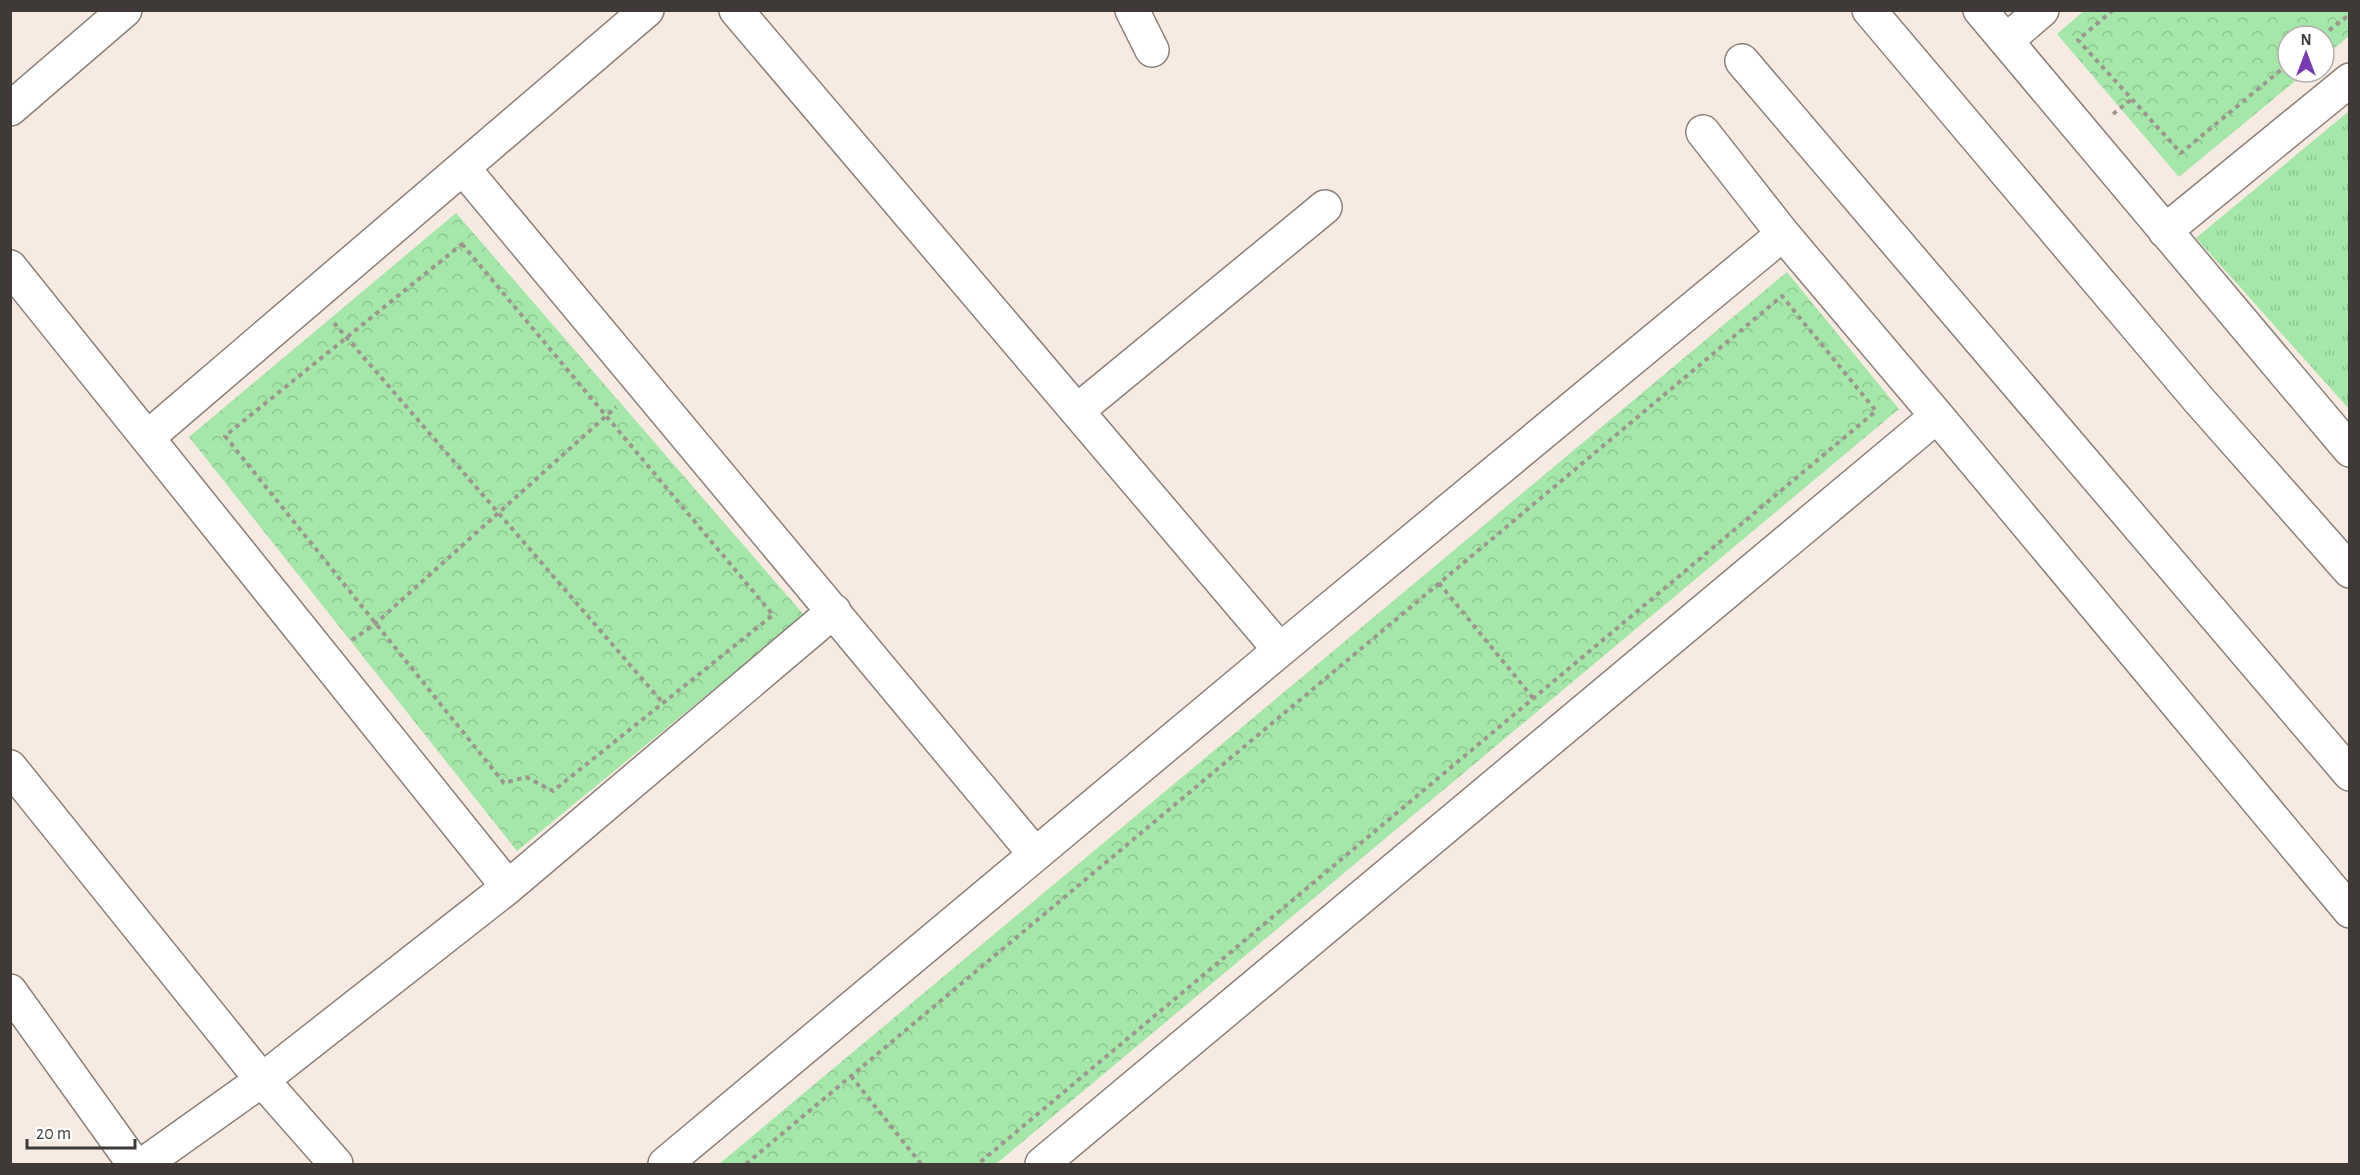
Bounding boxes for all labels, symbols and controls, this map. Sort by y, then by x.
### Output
north arrow [2276,24,2336,84]
text: N [2300,32,2312,48]
scale bar [27,1112,135,1150]
text: 20 m [36,1125,71,1143]

